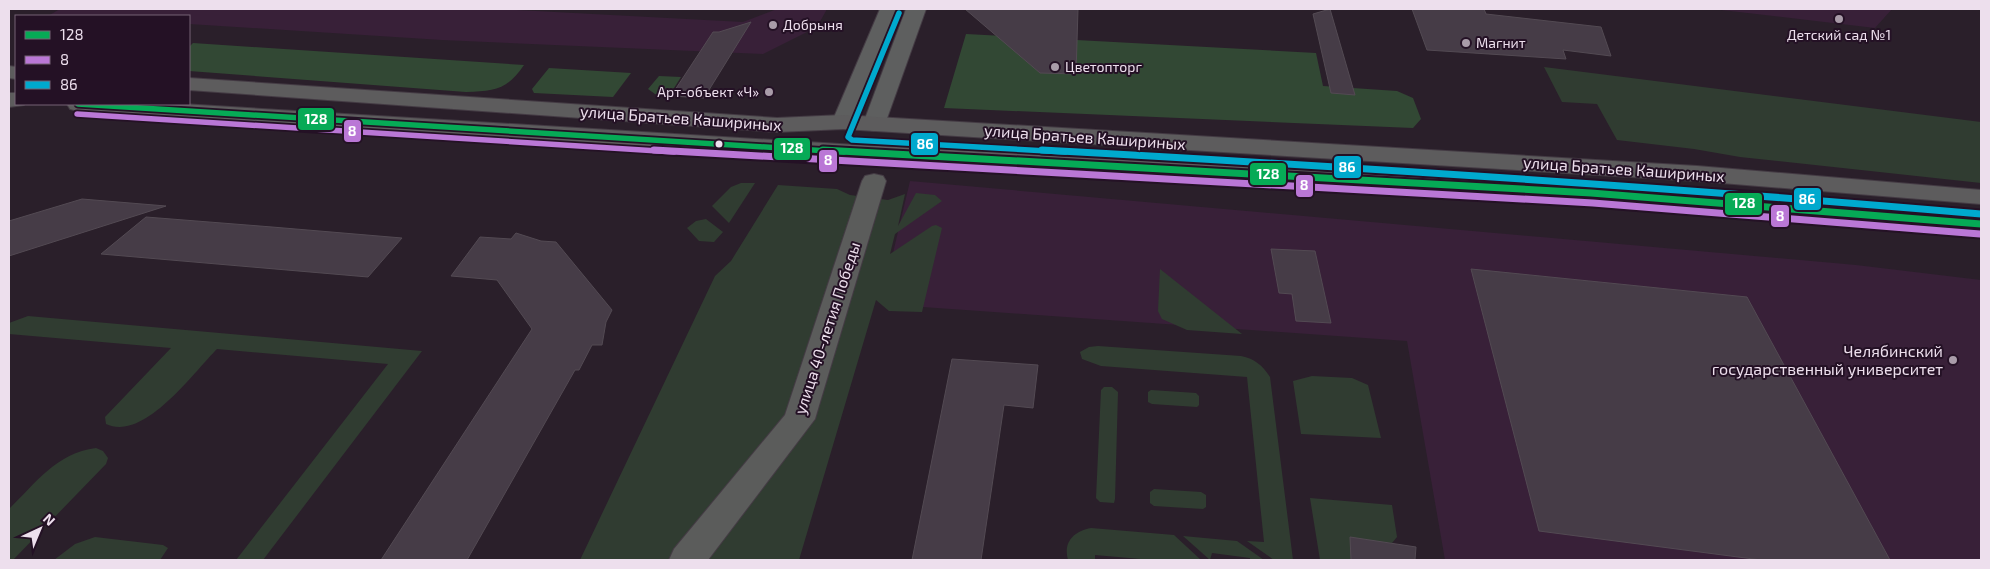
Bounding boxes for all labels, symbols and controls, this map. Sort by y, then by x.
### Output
marker: Детский сад №1 [1833,13,1845,25]
legend [15,15,190,105]
place label: Добрыня [783,16,843,33]
marker: Добрыня [767,19,779,31]
text: 128 [60,25,84,43]
place label: Детский сад №1 [1787,26,1891,43]
place label: Магнит [1476,34,1526,51]
marker: Магнит [1460,37,1472,49]
text: 8 [60,50,69,68]
place label: Цветопторг [1065,58,1142,75]
marker: Цветопторг [1049,61,1061,73]
text: 86 [60,75,78,93]
place label: Арт-объект «Ч» [657,83,759,100]
marker: Арт-объект «Ч» [763,86,775,98]
street label: улица Братьев Кашириных [580,101,783,135]
line badge: 128 [297,107,335,131]
text: 128 [305,110,327,127]
line badge: 8 [343,119,362,143]
street label: улица Братьев Кашириных [984,120,1187,154]
text: 8 [348,122,356,139]
line badge: 86 [910,132,939,156]
text: 86 [917,135,933,152]
line badge: 128 [773,137,811,161]
unlabelled marker [714,139,724,149]
text: 128 [781,139,803,156]
line badge: 8 [818,149,838,173]
text: 8 [824,151,832,168]
street label: улица Братьев Кашириных [1523,152,1726,186]
line badge: 86 [1333,155,1362,179]
text: 86 [1339,158,1355,175]
line badge: 128 [1249,162,1287,186]
text: 128 [1257,165,1279,182]
line badge: 8 [1295,174,1314,198]
text: 8 [1300,176,1308,193]
line badge: 86 [1793,187,1822,211]
text: 86 [1799,190,1815,207]
line badge: 128 [1724,192,1763,216]
text: 128 [1733,194,1755,211]
line badge: 8 [1770,204,1790,228]
text: 8 [1776,207,1784,224]
street label: улица 40-летия Победы [790,239,864,417]
place label: Челябинский государственный университет [1712,341,1943,379]
marker: Челябинский государственный университет [1947,354,1959,366]
north arrow [15,504,65,554]
text: N [40,510,59,529]

